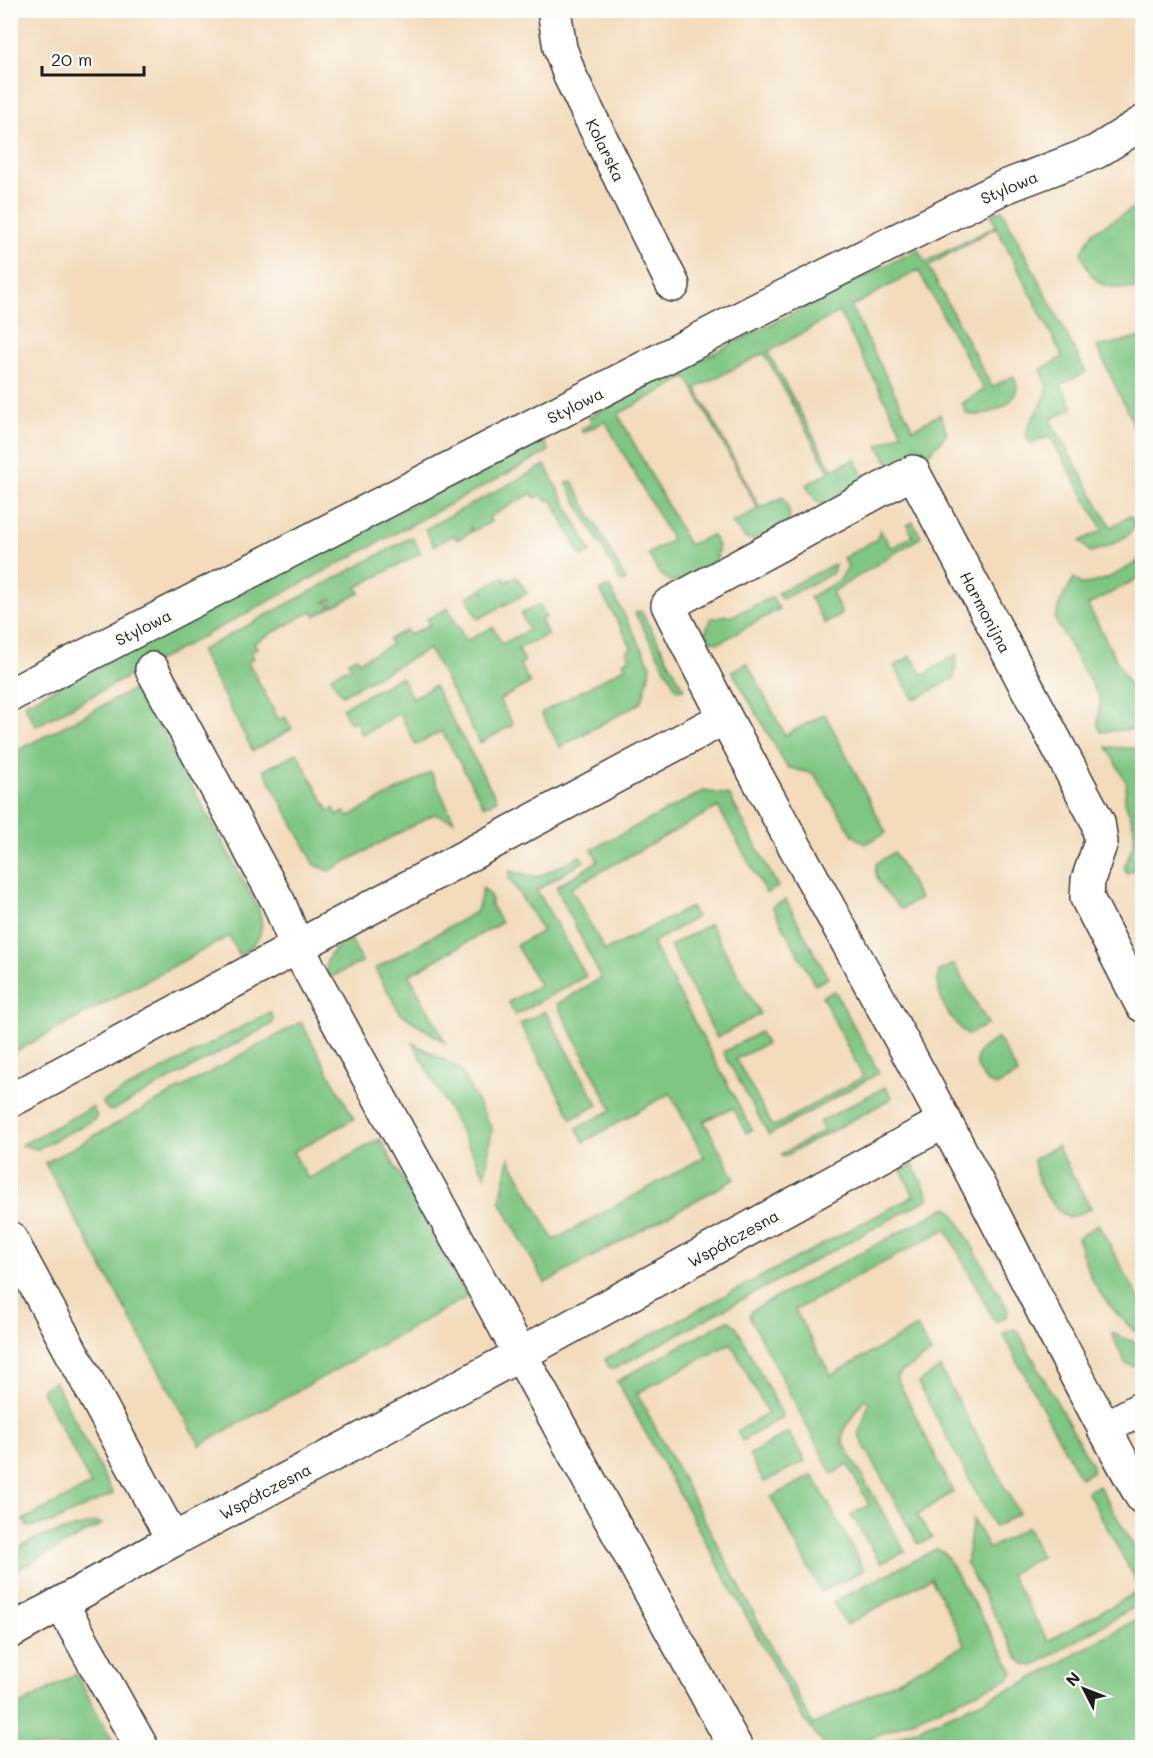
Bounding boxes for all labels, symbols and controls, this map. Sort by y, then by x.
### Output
scale bar [42,39,144,77]
text: 20 m [51,47,92,71]
street label: Kolarska [582,115,630,185]
street label: Stylowa [977,166,1041,208]
street label: Stylowa [543,382,607,428]
street label: Harmonijna [956,568,1016,657]
street label: Stylowa [111,604,175,650]
street label: Współczesna [684,1204,782,1272]
street label: Współczesna [215,1458,315,1524]
north arrow [1054,1659,1114,1719]
text: N [1061,1667,1084,1690]

